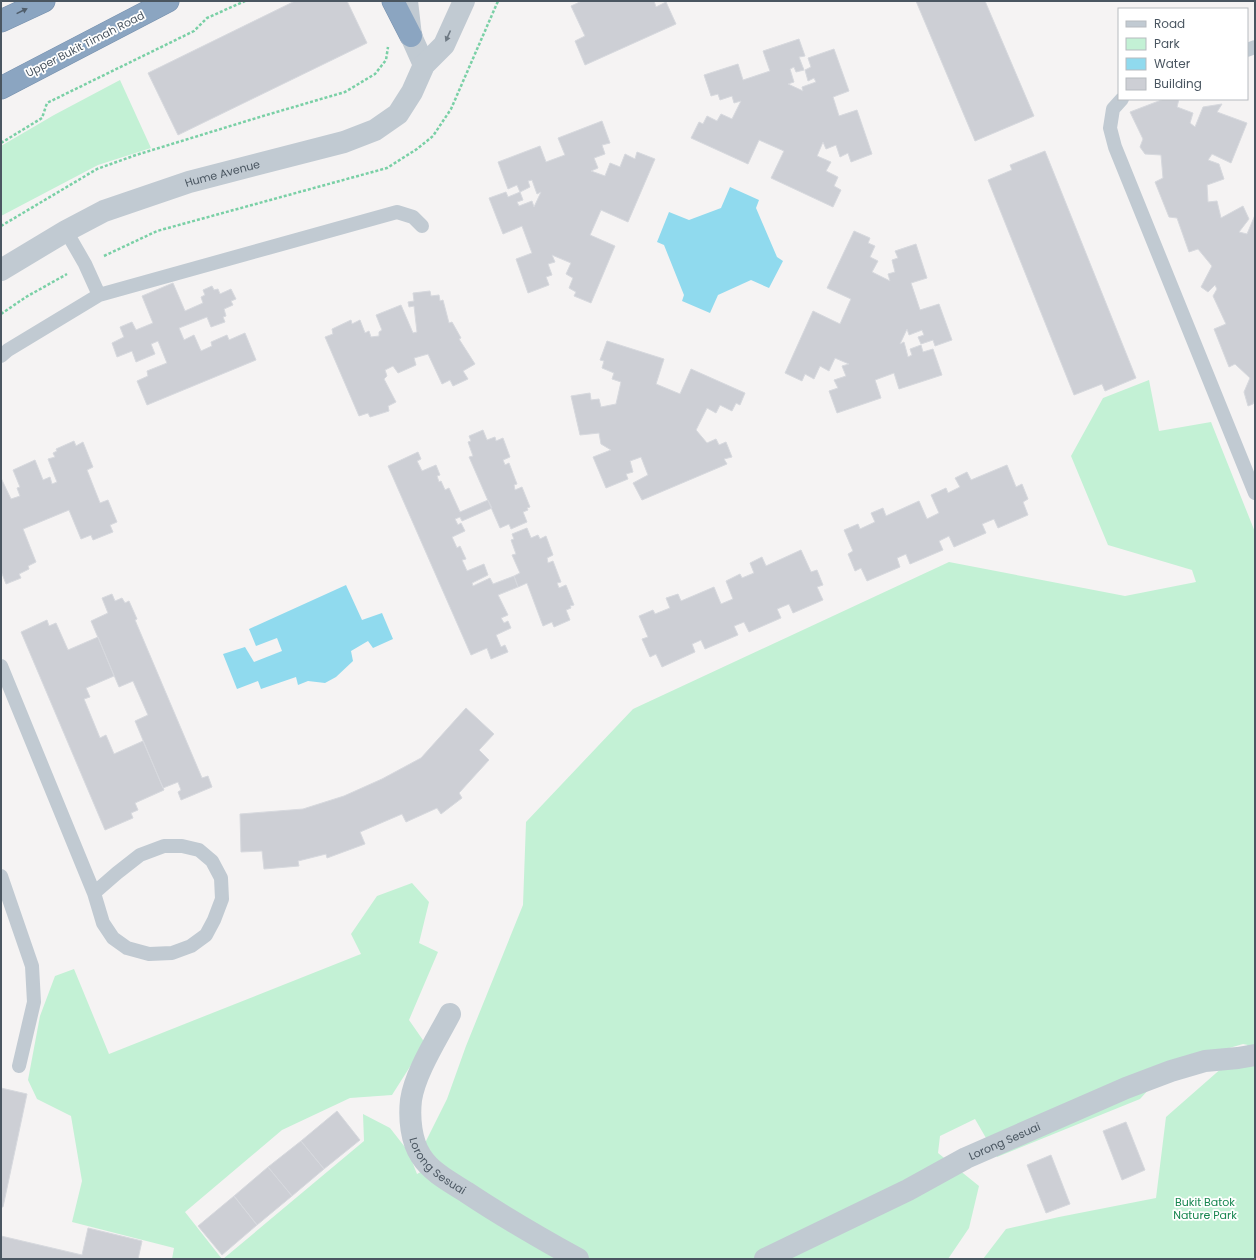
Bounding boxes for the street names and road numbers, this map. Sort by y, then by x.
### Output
street label: Upper Bukit Timah Road [23,7,147,81]
street label: Hume Avenue [183,156,262,191]
street label: Lorong Sesuai [966,1118,1043,1164]
street label: Lorong Sesuai [405,1135,469,1198]

